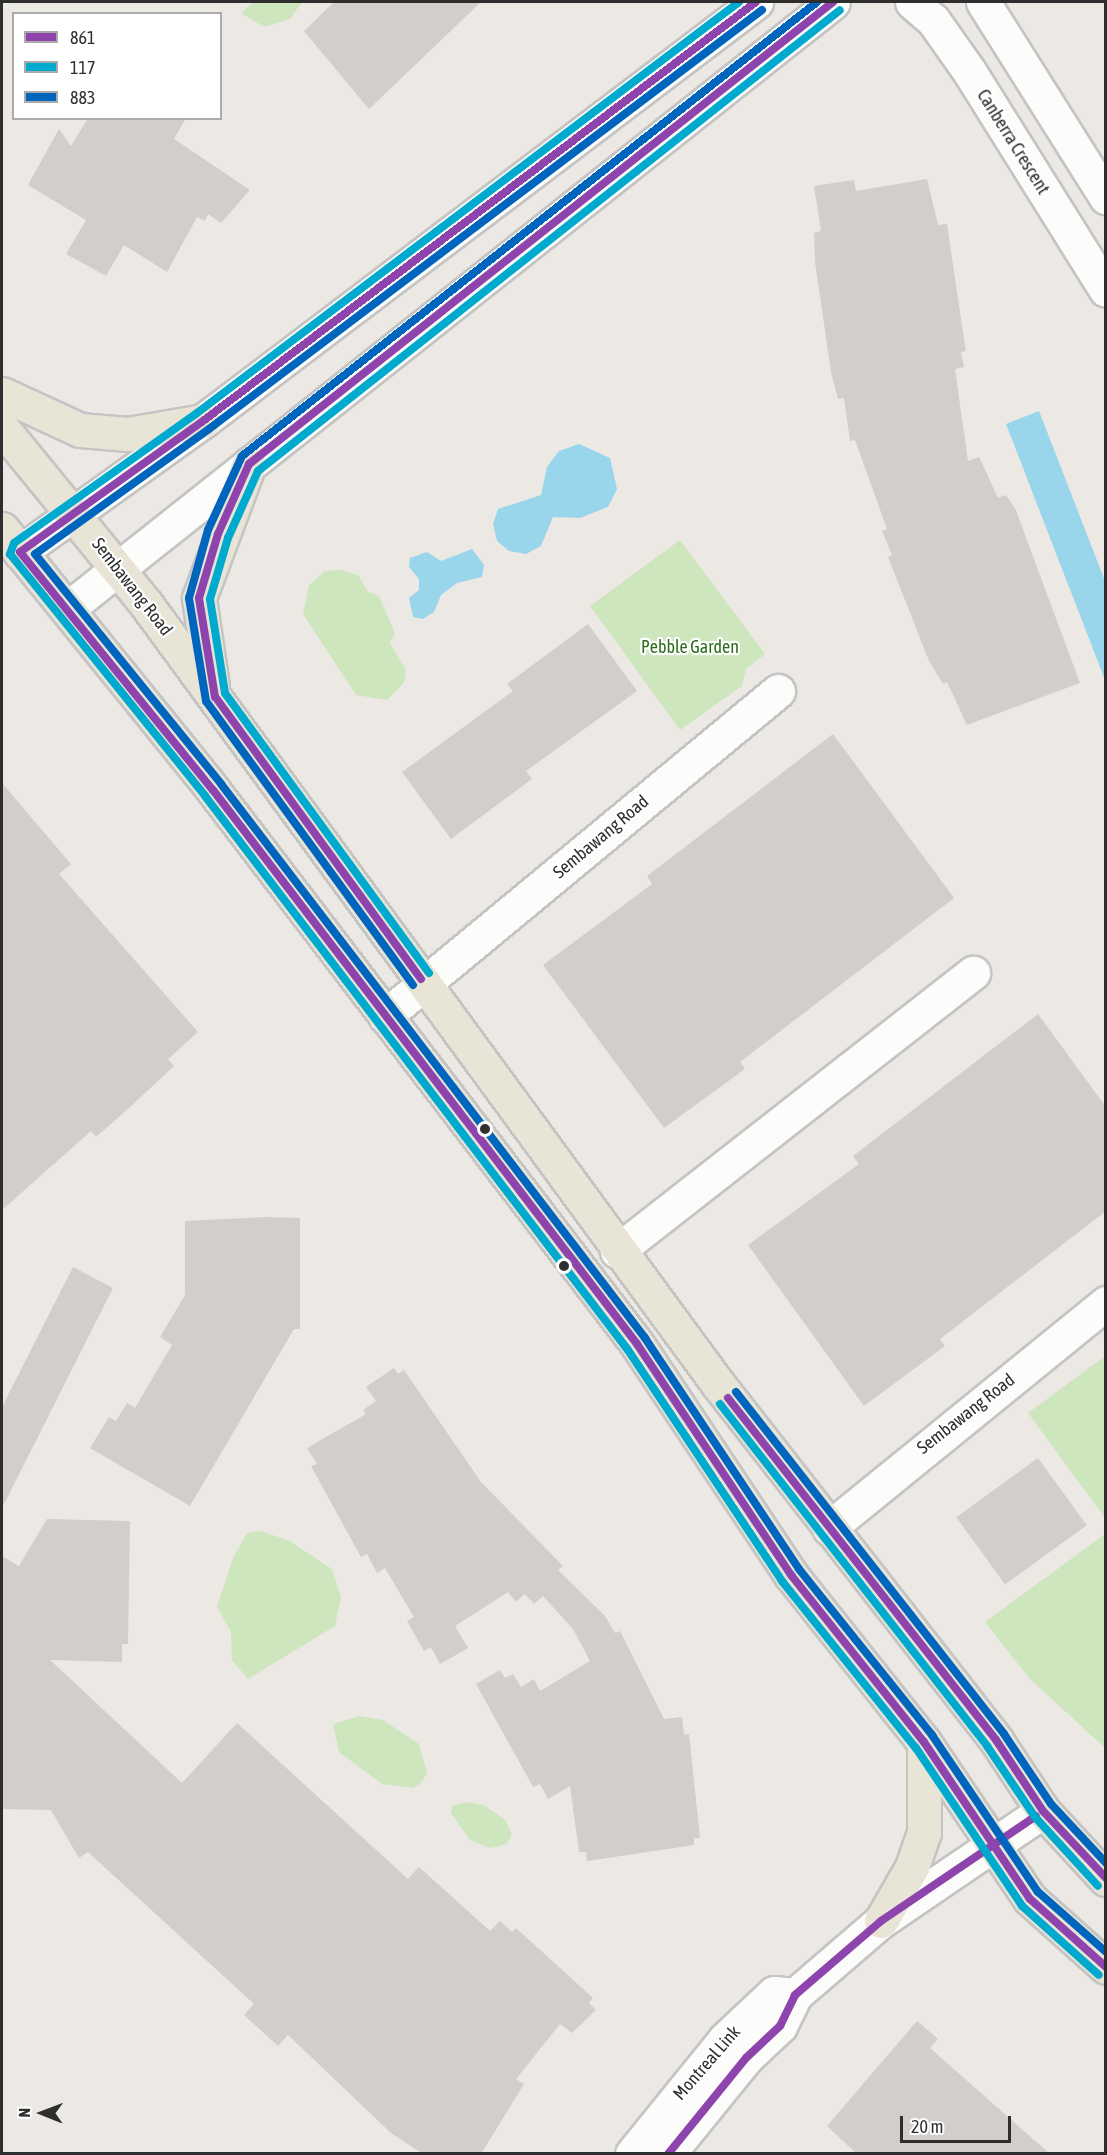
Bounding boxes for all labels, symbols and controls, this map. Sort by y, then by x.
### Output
legend [12,12,222,120]
text: 861 [70,27,95,48]
text: 117 [70,57,95,78]
street label: Canberra Crescent [972,86,1054,198]
text: 883 [70,87,95,108]
street label: Sembawang Road [87,534,177,640]
park label: Pebble Garden [641,636,739,658]
street label: Sembawang Road [549,791,653,883]
unlabelled marker [479,1123,491,1135]
unlabelled marker [558,1260,570,1272]
street label: Sembawang Road [913,1369,1019,1459]
street label: Montreal Link [669,2021,745,2105]
north arrow [12,2083,72,2143]
scale bar [903,2104,1014,2142]
text: N [15,2108,33,2118]
text: 20 m [911,2116,943,2137]

